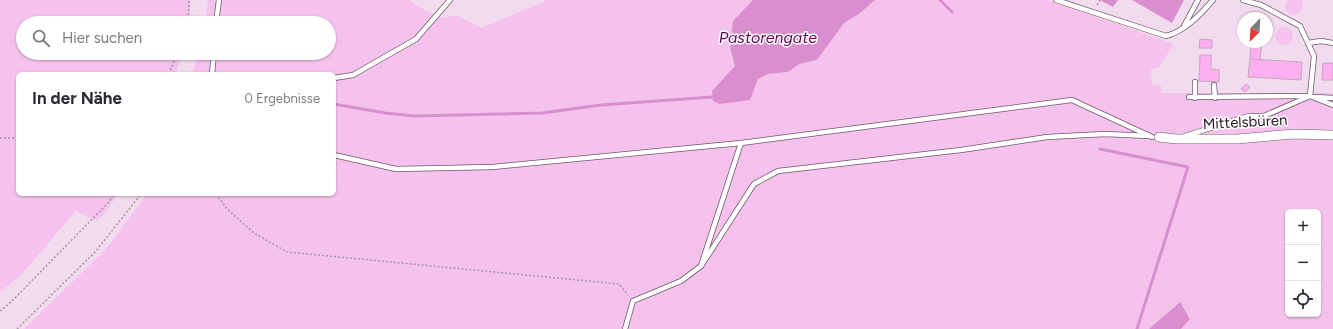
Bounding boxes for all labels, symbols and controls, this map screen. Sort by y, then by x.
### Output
north arrow [1237,12,1273,48]
search box [16,16,336,60]
icon: search [30,27,52,49]
water label: Pastorengate [719,28,817,47]
text: Hier suchen [62,29,142,47]
text: In der Nähe [32,88,122,108]
text: 0 Ergebnisse [245,91,320,106]
street label: Mittelsbüren [1202,111,1288,133]
map controls [1285,209,1321,317]
button: + [1285,209,1321,245]
button: − [1285,245,1321,281]
button: locate [1285,281,1321,317]

